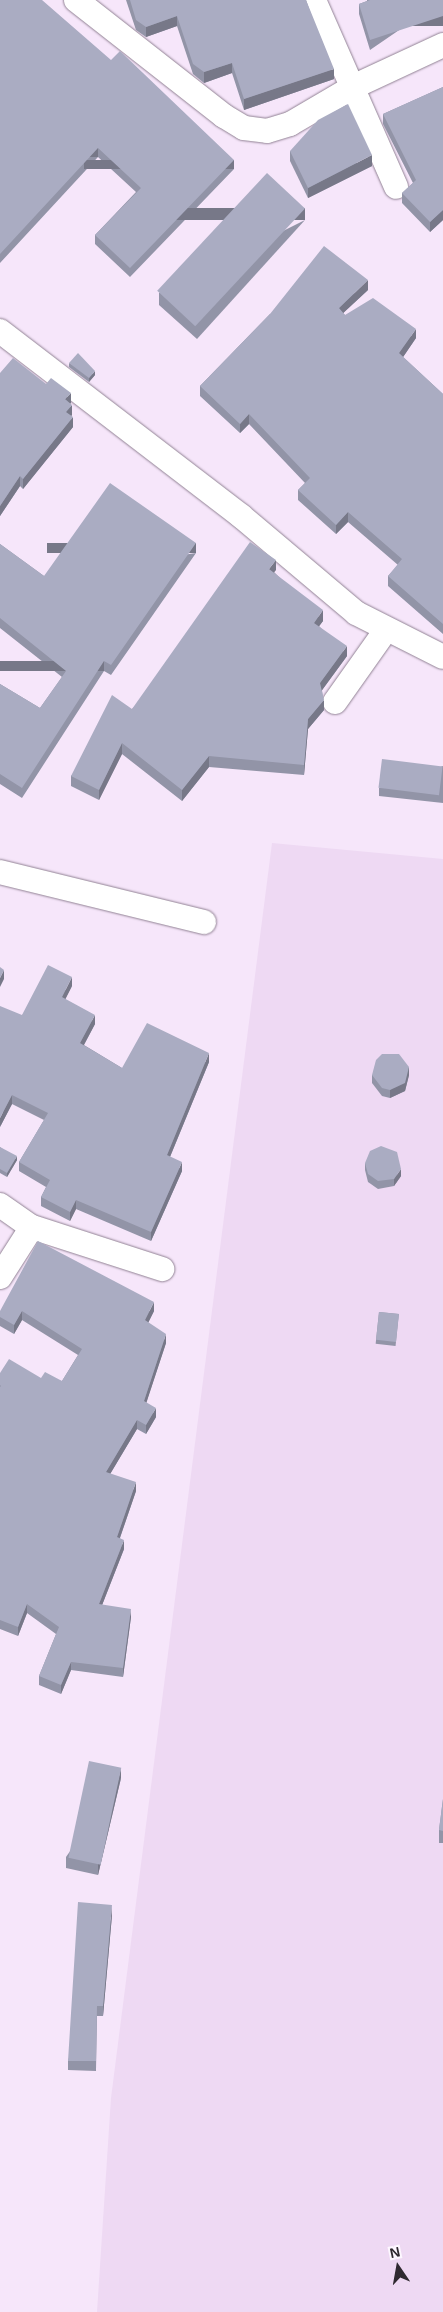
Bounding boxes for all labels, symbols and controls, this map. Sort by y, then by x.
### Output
north arrow [373,2242,423,2292]
text: N [388,2243,401,2261]

